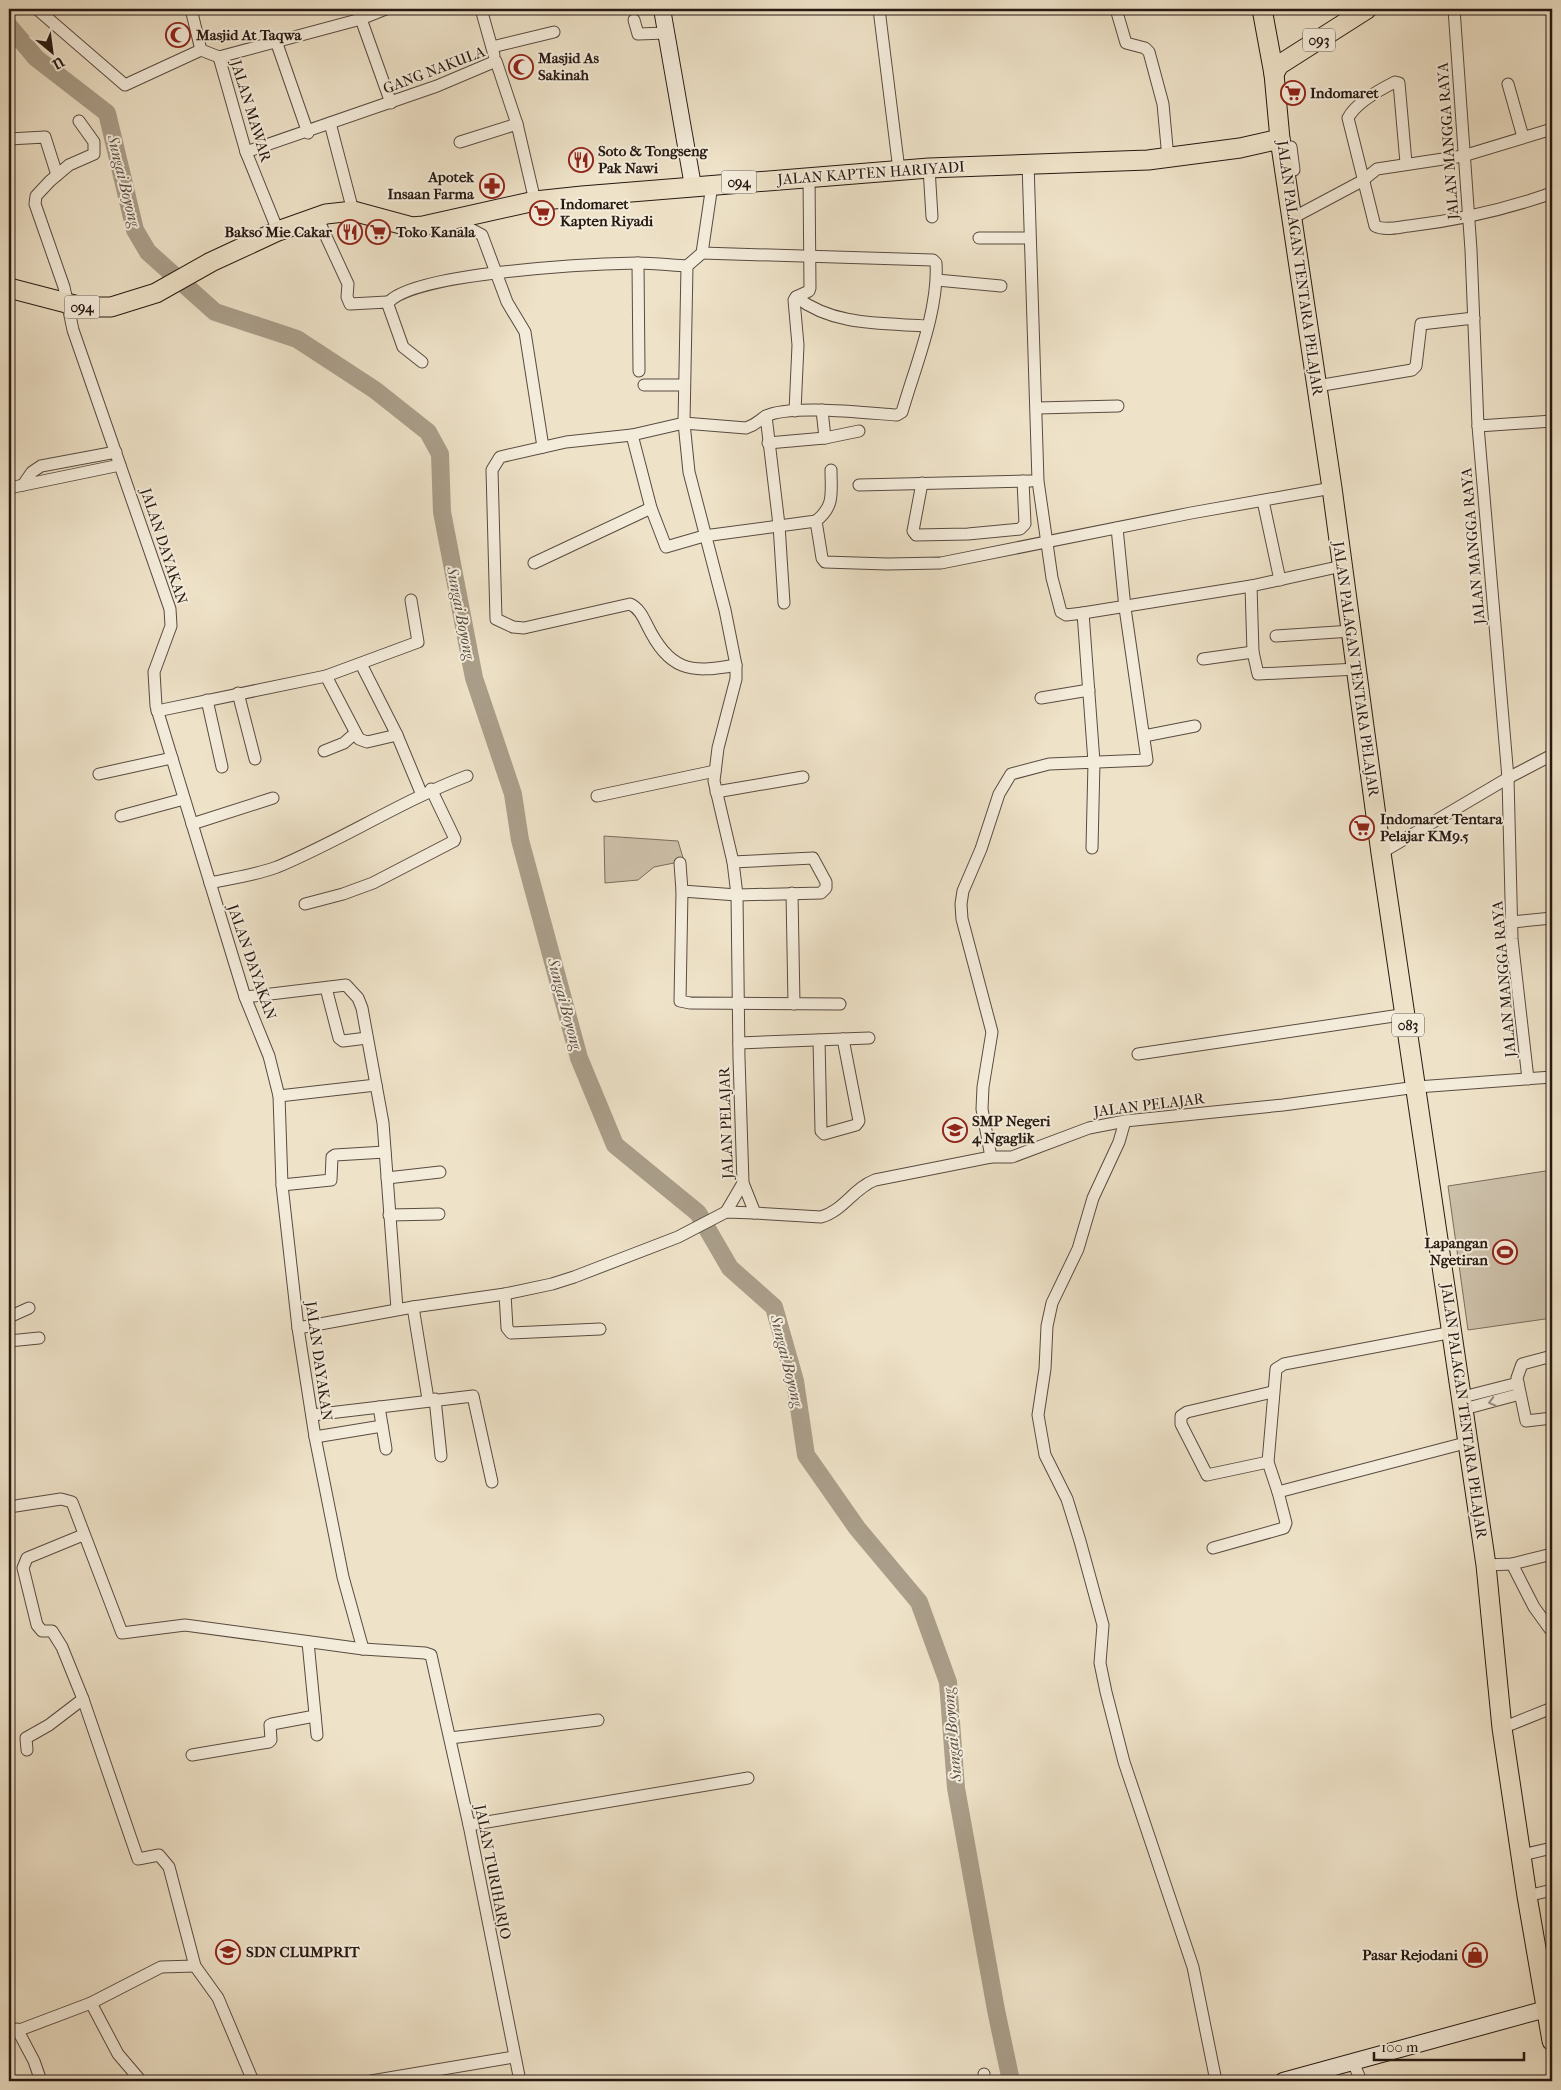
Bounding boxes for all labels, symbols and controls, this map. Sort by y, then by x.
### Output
mosque icon: Masjid At Taqwa [165,22,191,48]
place label: Masjid At Taqwa [195,26,302,44]
north arrow [28,28,78,78]
road number: 093 [1303,28,1335,52]
street label: GANG NAKULA [381,42,488,98]
place label: Masjid As Sakinah [537,49,599,84]
text: U [49,52,68,73]
mosque icon: Masjid As Sakinah [508,54,534,80]
street label: JALAN MAWAR [227,57,275,165]
street label: JALAN MANGGA RAYA [1434,62,1463,221]
supermarket icon: Indomaret [1280,80,1306,106]
place label: Indomaret [1310,84,1379,102]
water label: Sungai Boyong [103,132,145,230]
street label: JALAN PALAGAN TENTARA PELAJAR [1273,138,1327,398]
place label: Soto & Tongseng Pak Nawi [598,142,709,177]
restaurant icon: Soto & Tongseng Pak Nawi [568,147,594,173]
street label: JALAN KAPTEN HARIYADI [776,157,965,189]
place label: Apotek Insaan Farma [387,168,475,203]
road number: 094 [722,170,756,193]
pharmacy icon: Apotek Insaan Farma [479,173,505,199]
place label: Indomaret Kapten Riyadi [560,195,654,230]
supermarket icon: Indomaret Kapten Riyadi [529,200,555,226]
restaurant icon: Bakso Mie Cakar [337,219,363,245]
supermarket icon: Toko Kanala [365,219,391,245]
place label: Bakso Mie Cakar [225,223,333,241]
place label: Toko Kanala [395,223,476,241]
road number: 094 [64,296,100,318]
street label: JALAN MANGGA RAYA [1457,467,1489,626]
street label: JALAN DAYAKAN [136,485,191,607]
street label: JALAN PALAGAN TENTARA PELAJAR [1329,539,1383,799]
water label: Sungai Boyong [443,564,479,662]
place label: Indomaret Tentara Pelajar KM9.5 [1380,810,1503,845]
supermarket icon: Indomaret Tentara Pelajar KM9.5 [1349,815,1375,841]
street label: JALAN MANGGA RAYA [1488,900,1520,1059]
street label: JALAN DAYAKAN [224,901,280,1023]
water label: Sungai Boyong [543,955,587,1053]
road number: 083 [1392,1014,1424,1036]
street label: JALAN PELAJAR [715,1066,737,1180]
street label: JALAN PELAJAR [1091,1089,1207,1121]
place label: SMP Negeri 4 Ngaglik [971,1112,1051,1147]
school or university icon: SMP Negeri 4 Ngaglik [942,1117,968,1143]
place label: Lapangan Ngetiran [1425,1234,1488,1269]
sports icon: Lapangan Ngetiran [1492,1239,1518,1265]
street label: JALAN PALAGAN TENTARA PELAJAR [1437,1281,1491,1541]
street label: JALAN DAYAKAN [302,1299,336,1423]
water label: Sungai Boyong [766,1312,808,1410]
one-way arrow [1489,1396,1497,1406]
water label: Sungai Boyong [938,1687,966,1784]
street label: JALAN TURIHARJO [471,1802,515,1941]
school or university icon: SDN CLUMPRIT [215,1939,241,1965]
shop icon: Pasar Rejodani [1462,1942,1488,1968]
place label: SDN CLUMPRIT [246,1943,361,1961]
place label: Pasar Rejodani [1362,1946,1459,1964]
scale bar [1374,2030,1524,2062]
text: 100 m [1381,2038,1419,2056]

